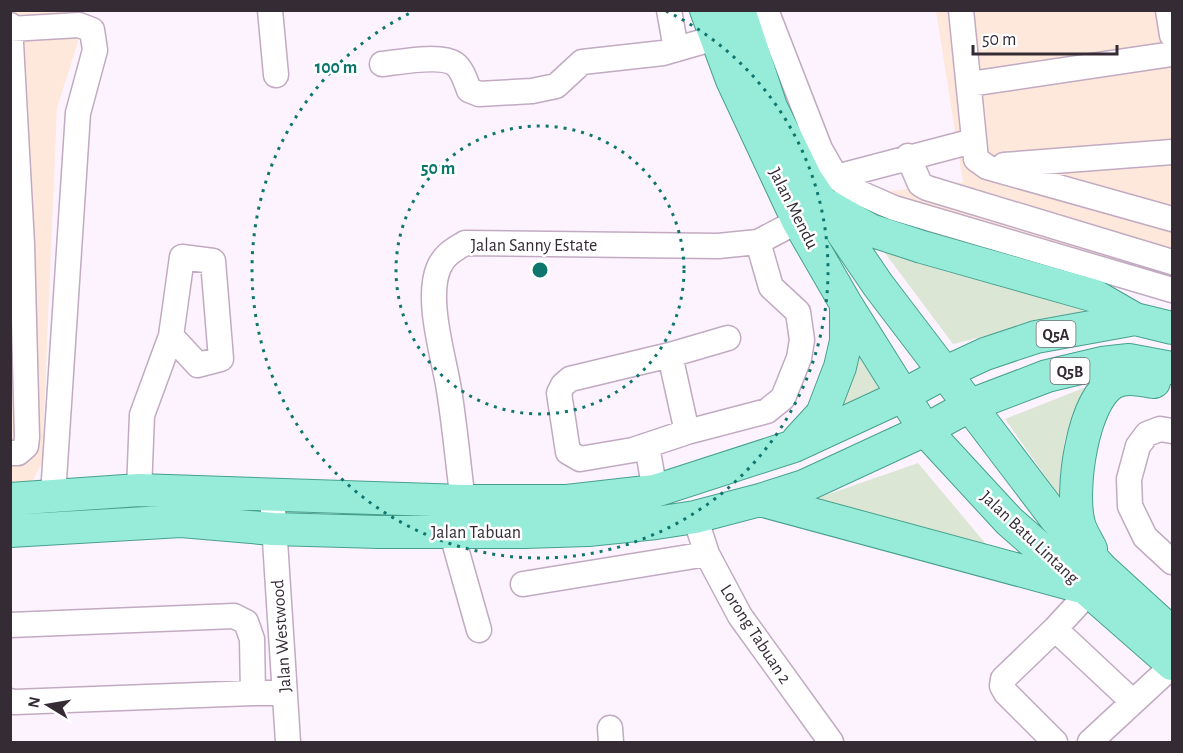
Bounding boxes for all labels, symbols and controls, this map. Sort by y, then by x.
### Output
scale bar [973,18,1117,56]
text: 50 m [982,31,1016,49]
text: 100 m [315,59,357,77]
text: 50 m [421,160,455,178]
street label: Jalan Mendu [765,165,821,252]
street label: Jalan Sanny Estate [471,237,597,255]
centre of rings [530,260,550,280]
road number: Q5A [1036,321,1076,347]
road number: Q5B [1050,358,1090,384]
street label: Jalan Batu Lintang [977,488,1082,588]
street label: Jalan Tabuan [431,524,521,542]
street label: Jalan Westwood [269,579,295,693]
street label: Lorong Tabuan 2 [716,582,794,687]
north arrow [18,675,78,735]
text: N [25,695,43,709]

